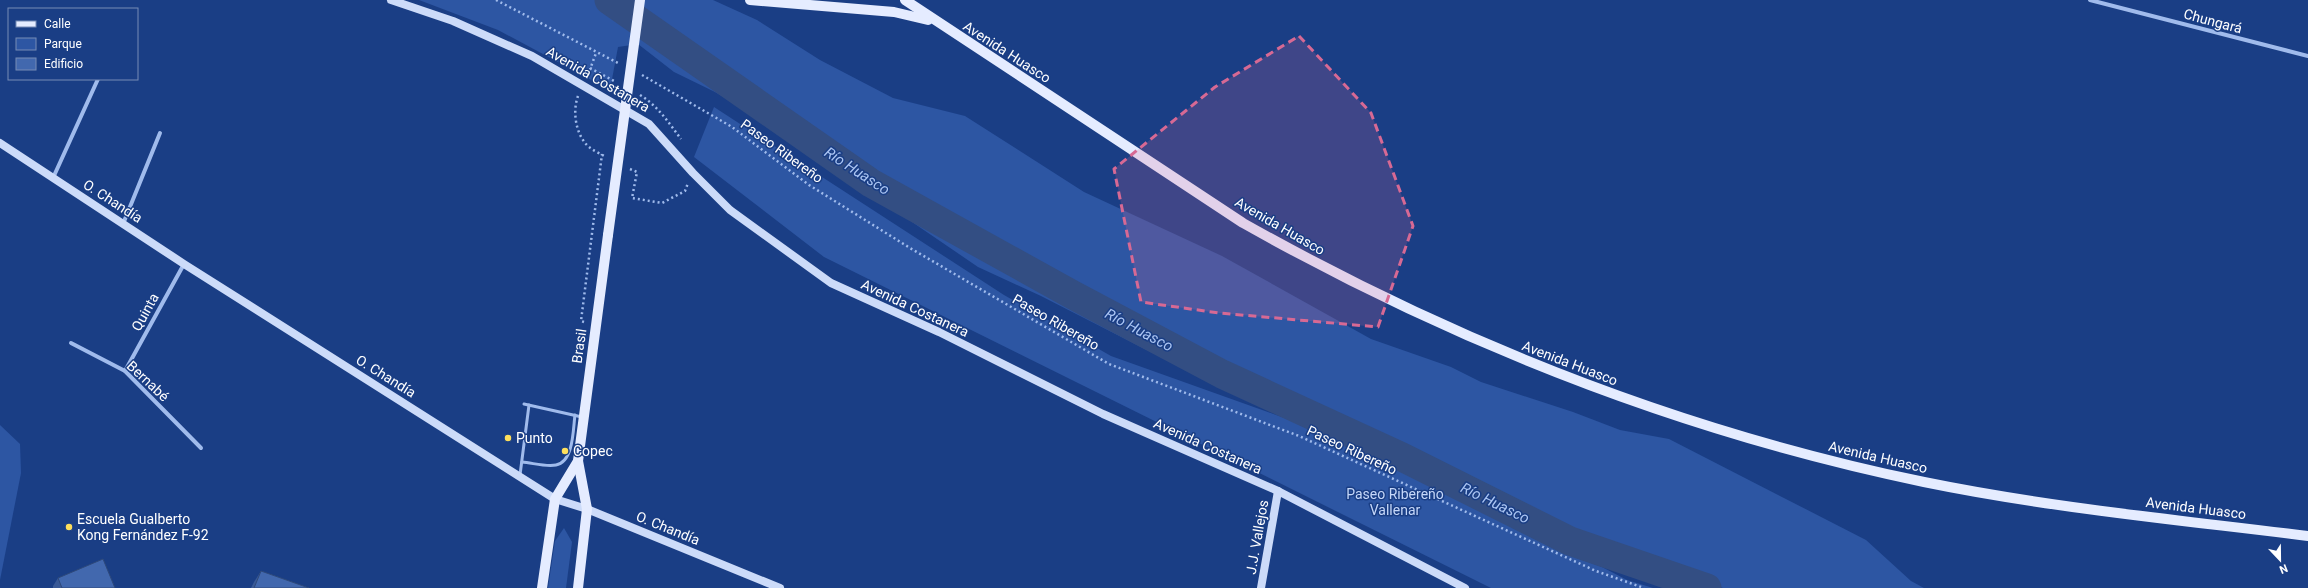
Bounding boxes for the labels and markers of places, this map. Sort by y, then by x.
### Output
place label: Punto [516,430,553,446]
marker: Punto [503,433,513,443]
place label: Copec [573,443,613,459]
marker: Copec [560,446,570,456]
place label: Escuela Gualberto Kong Fernández F-92 [77,511,209,543]
marker: Escuela Gualberto Kong Fernández F-92 [64,522,74,532]

